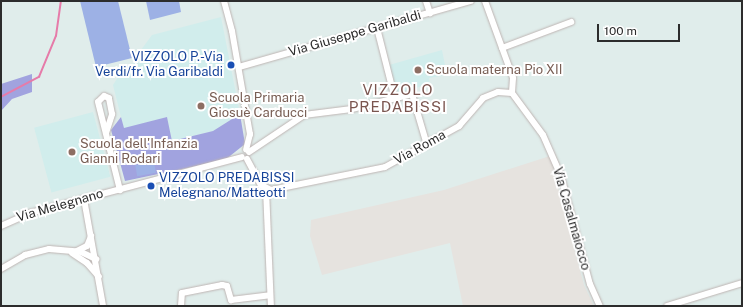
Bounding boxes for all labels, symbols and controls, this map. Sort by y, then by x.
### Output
street label: Via Giuseppe Garibaldi [287,8,423,60]
scale bar [599,16,682,42]
text: 100 m [604,24,637,38]
place label: VIZZOLO P.-Via Verdi/fr. Via Garibaldi [95,50,223,81]
marker: VIZZOLO P.-Via Verdi/fr. Via Garibaldi [226,60,236,70]
place label: Scuola materna Pio XII [426,62,562,78]
marker: Scuola materna Pio XII [413,65,423,75]
district label: VIZZOLO PREDABISSI [349,80,447,115]
place label: Scuola Primaria Giosuè Carducci [209,91,307,122]
marker: Scuola Primaria Giosuè Carducci [196,101,206,111]
street label: Via Roma [391,127,449,169]
place label: Scuola dell'Infanzia Gianni Rodari [80,137,198,168]
marker: Scuola dell'Infanzia Gianni Rodari [67,147,77,157]
street label: Via Casalmaiocco [549,166,593,272]
place label: VIZZOLO PREDABISSI Melegnano/Matteotti [159,171,294,202]
marker: VIZZOLO PREDABISSI Melegnano/Matteotti [146,181,156,191]
street label: Via Melegnano [15,186,105,226]

